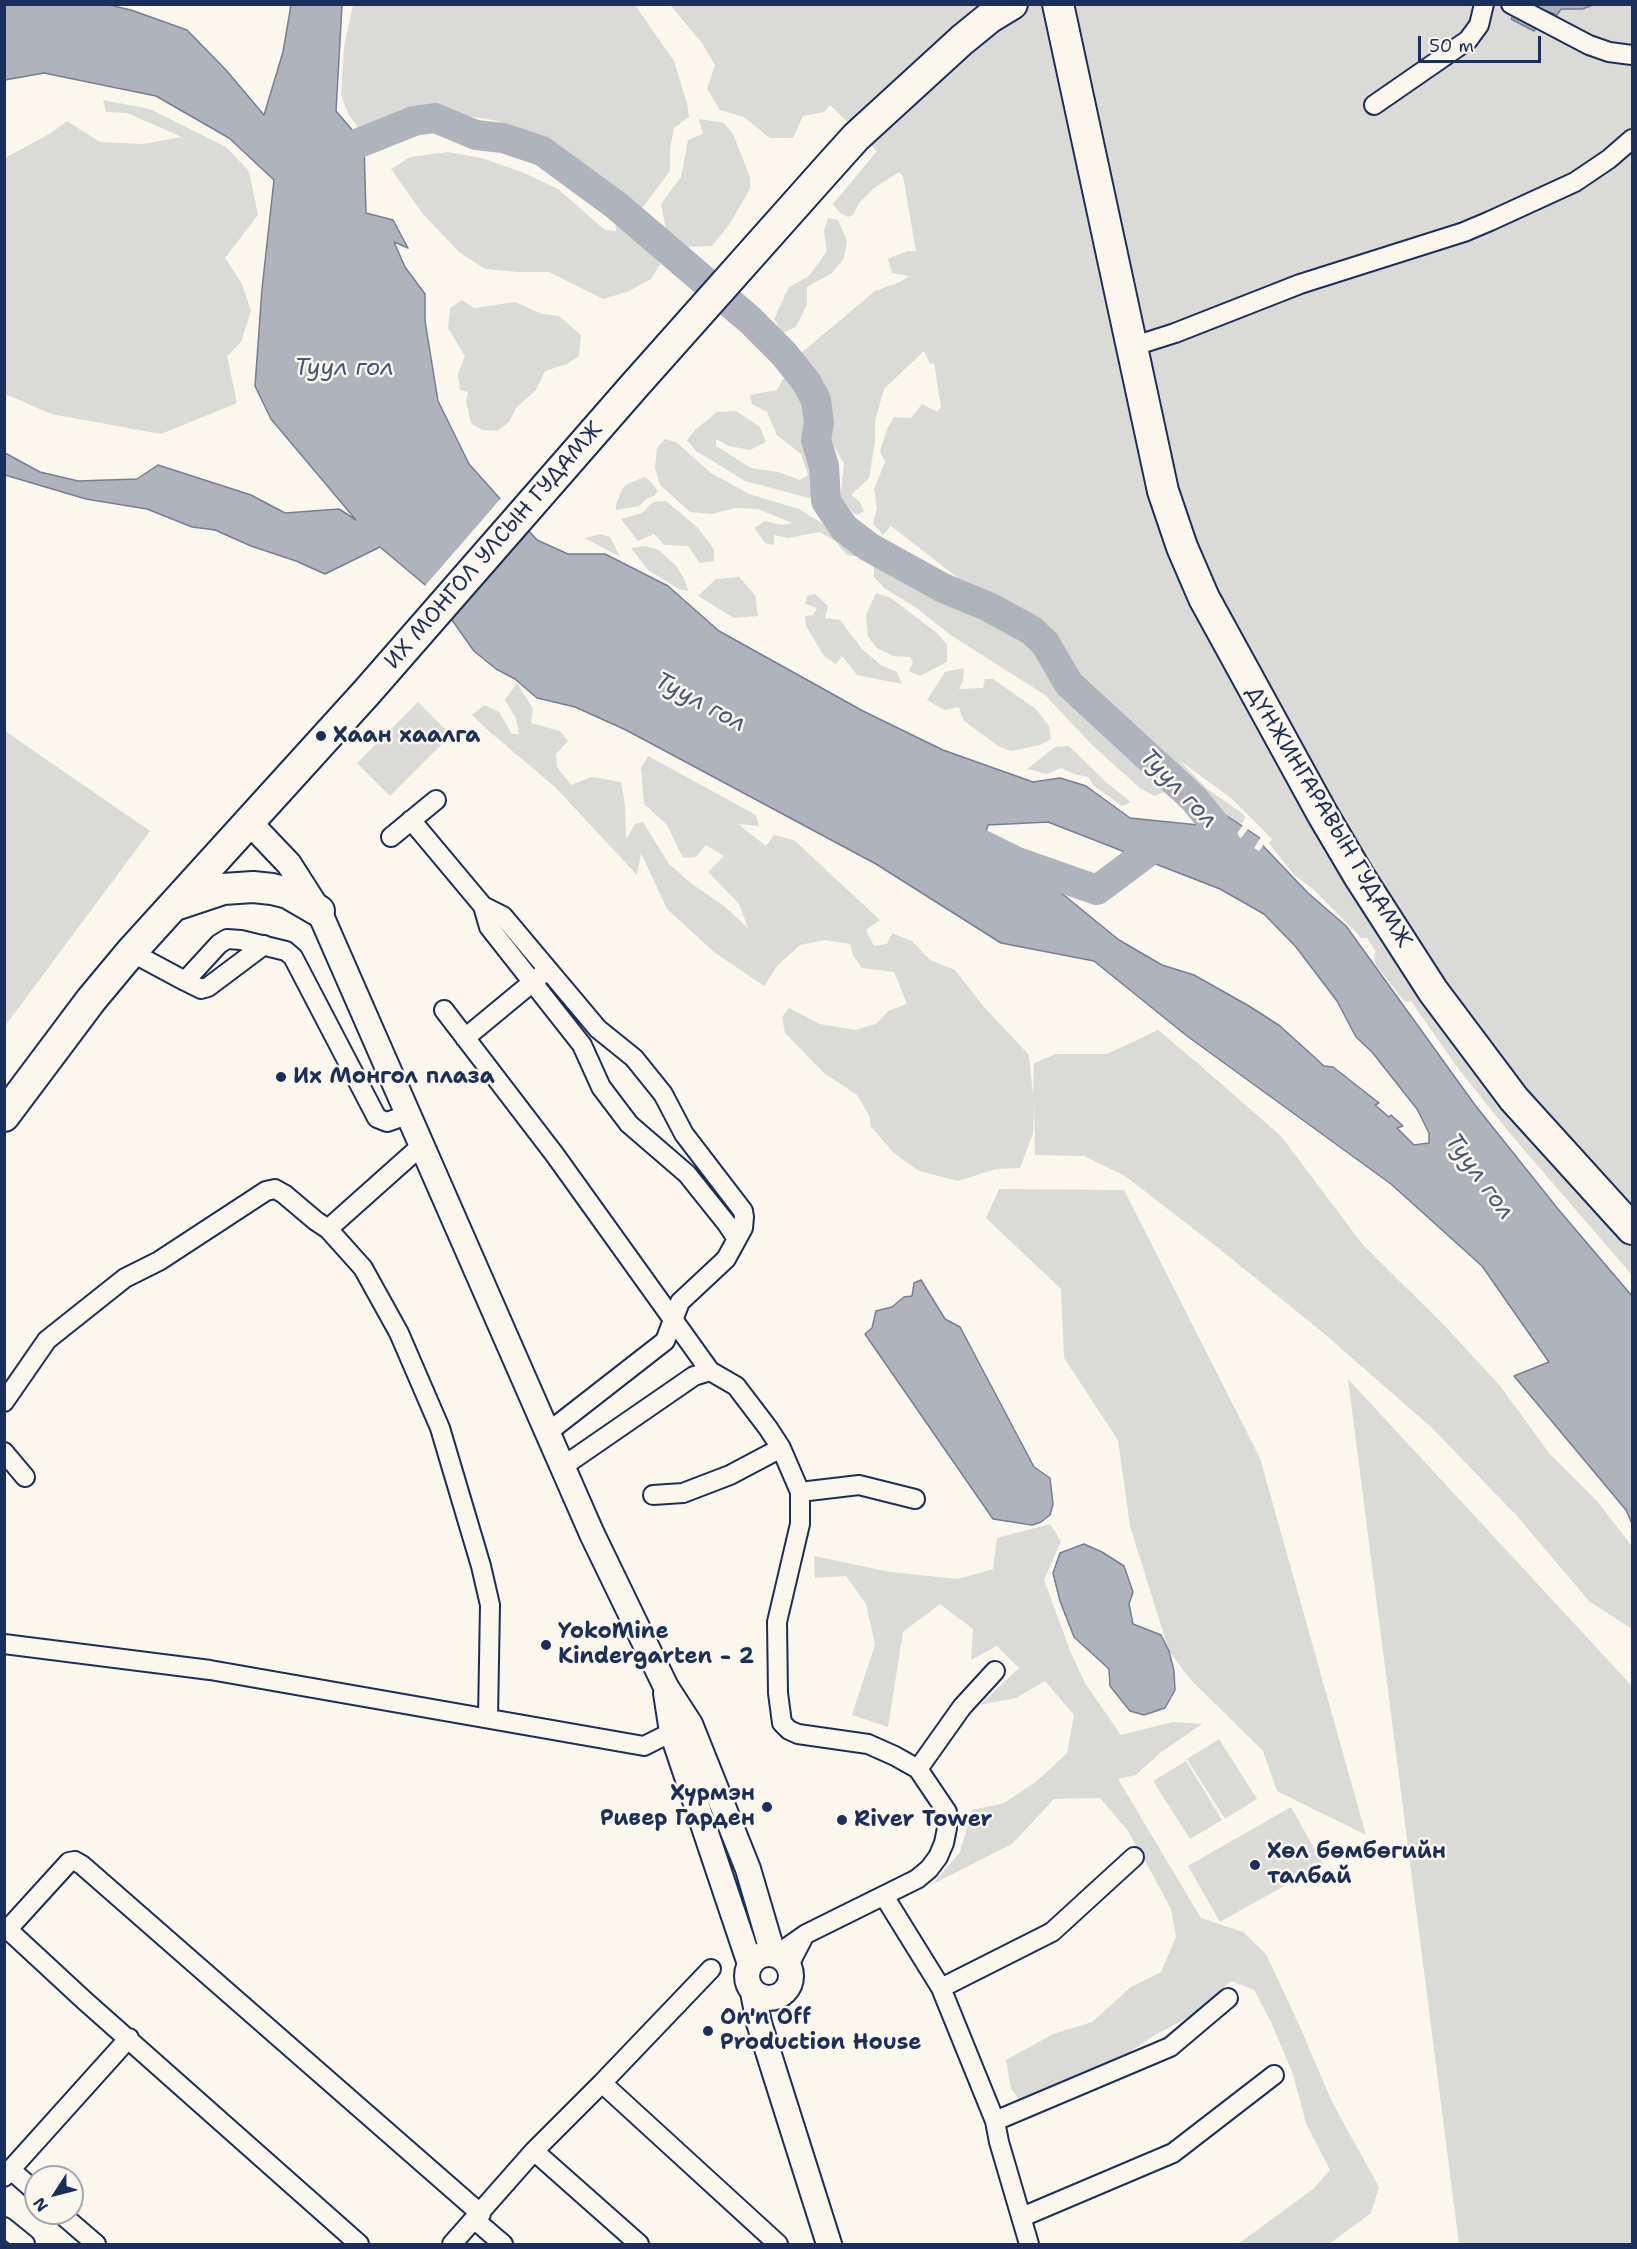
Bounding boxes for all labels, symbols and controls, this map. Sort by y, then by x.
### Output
scale bar [1421,24,1544,62]
text: 50 m [1429,34,1474,58]
water label: Туул гол [294,355,394,383]
street label: ИХ МОНГОЛ УЛСЫН ГУДАМЖ [380,417,608,675]
water label: Туул гол [649,667,751,739]
street label: ДҮНЖИНГАРАВЫН ГУДАМЖ [1239,682,1417,952]
place label: Хаан хаалга [333,723,480,749]
marker: Хаан хаалга [314,729,328,743]
water label: Туул гол [1133,743,1223,835]
place label: Их Монгол плаза [293,1064,495,1090]
marker: Их Монгол плаза [274,1070,288,1084]
water label: Туул гол [1438,1128,1520,1226]
place label: YokoMine Kindergarten - 2 [558,1619,754,1670]
marker: YokoMine Kindergarten - 2 [539,1638,553,1652]
place label: Хүрмэн Ривер Гарден [600,1781,755,1832]
marker: Хүрмэн Ривер Гарден [760,1800,774,1814]
place label: River Tower [854,1807,992,1833]
marker: River Tower [835,1813,849,1827]
place label: Хөл бөмбөгийн талбай [1267,1839,1446,1891]
marker: Хөл бөмбөгийн талбай [1248,1858,1262,1872]
place label: On'n Off Production House [720,2005,921,2056]
marker: On'n Off Production House [701,2024,715,2038]
north arrow [24,2165,84,2225]
text: N [28,2193,53,2216]

